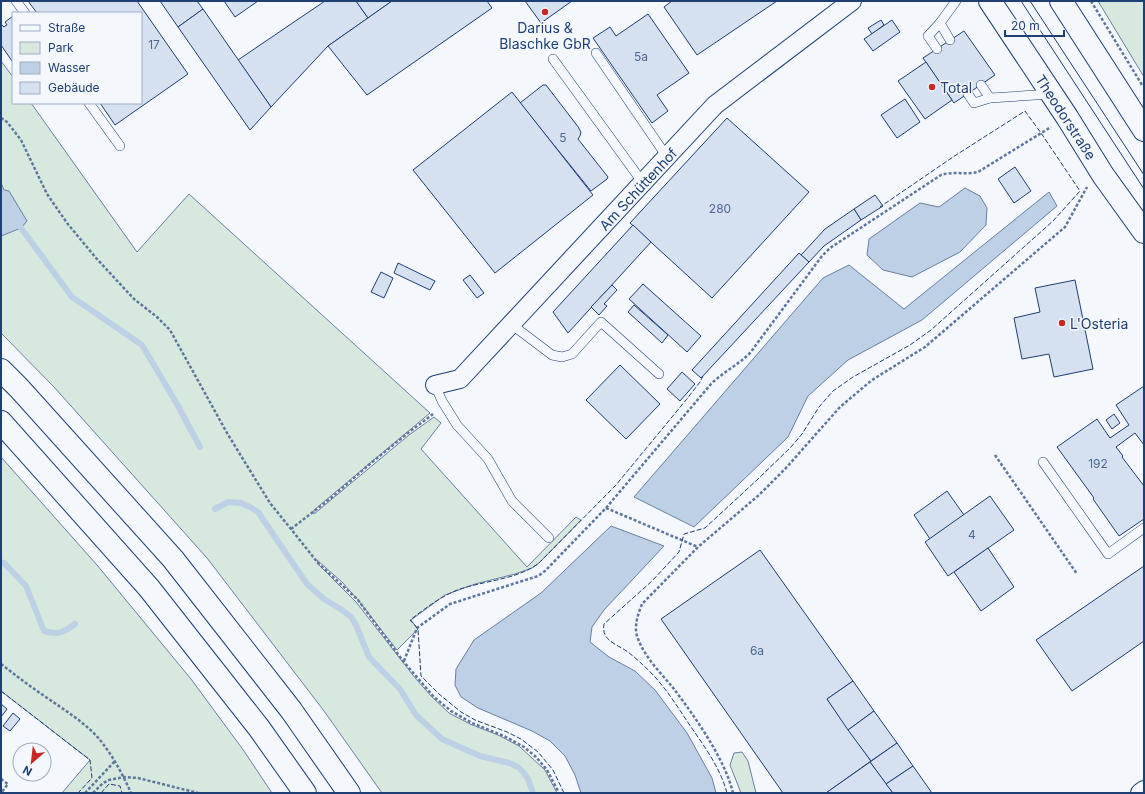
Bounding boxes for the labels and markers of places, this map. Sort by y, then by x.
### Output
marker: Darius & Blaschke GbR [540,7,550,17]
place label: Darius & Blaschke GbR [499,19,591,52]
place label: Total [940,79,972,96]
marker: Total [927,82,937,92]
place label: L'Osteria [1070,315,1128,332]
marker: L'Osteria [1057,318,1067,328]

